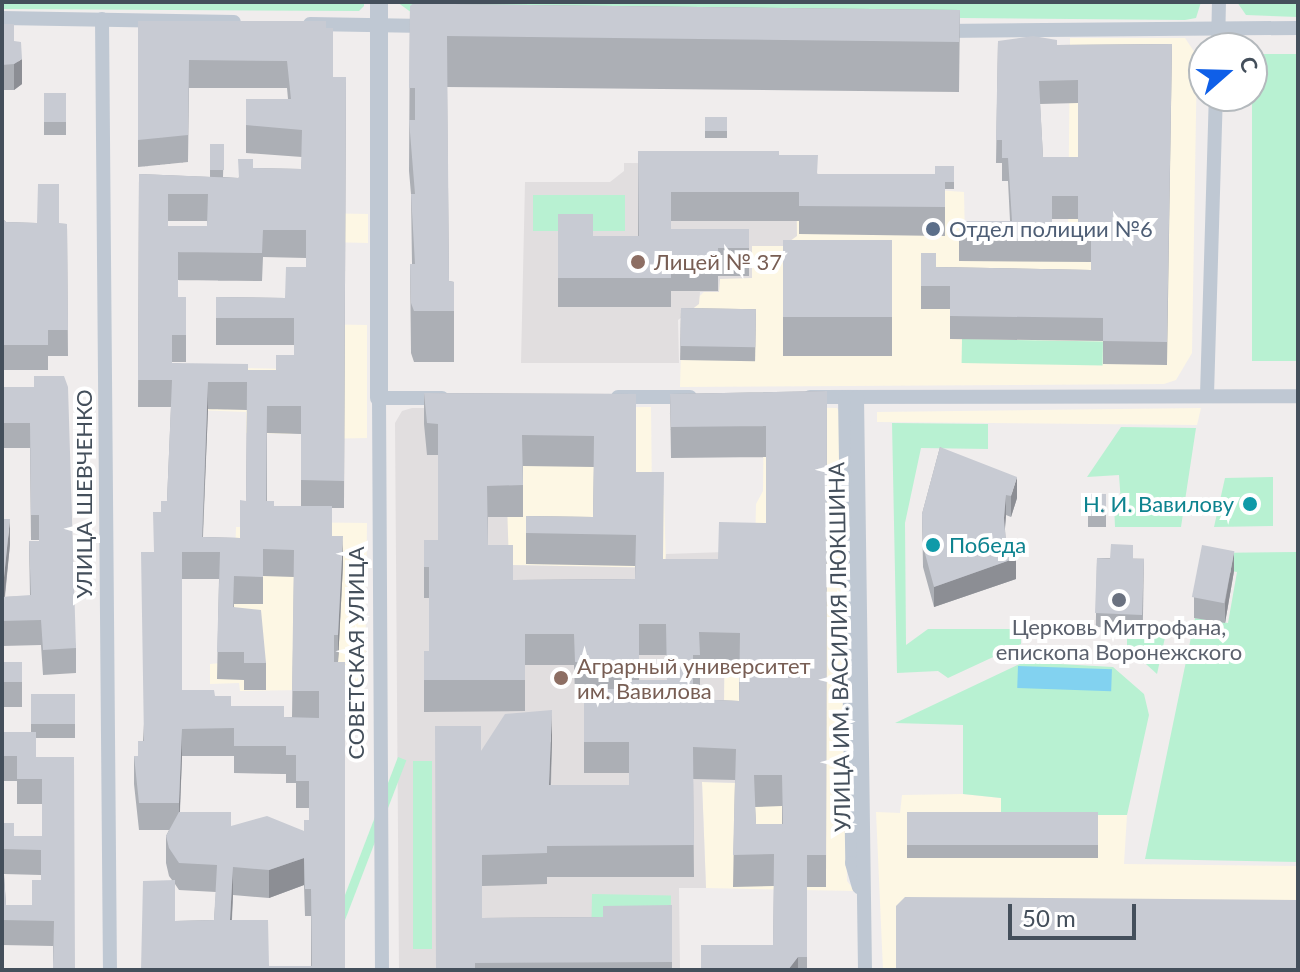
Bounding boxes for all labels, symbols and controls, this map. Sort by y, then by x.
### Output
north arrow [1188,32,1268,112]
text: С [1234,53,1264,76]
place label: Отдел полиции №6 [949,216,1153,242]
marker: Отдел полиции №6 [924,220,942,238]
place label: Лицей № 37 [654,249,782,275]
marker: Лицей № 37 [629,253,647,271]
street label: УЛИЦА ШЕВЧЕНКО [71,389,97,599]
street label: УЛИЦА ИМ. ВАСИЛИЯ ЛЮКШИНА [823,462,855,832]
place label: Н. И. Вавилову [1083,491,1234,517]
marker: Н. И. Вавилову [1241,495,1259,513]
place label: Победа [949,532,1026,558]
marker: Победа [924,536,942,554]
street label: СОВЕТСКАЯ УЛИЦА [343,546,369,760]
marker: Церковь Митрофана, епископа Воронежского [1110,591,1128,609]
place label: Церковь Митрофана, епископа Воронежского [996,613,1242,664]
place label: Аграрный университет им. Вавилова [577,652,811,704]
marker: Аграрный университет им. Вавилова [552,669,570,687]
scale bar [1012,888,1140,938]
text: 50 m [1022,903,1076,932]

